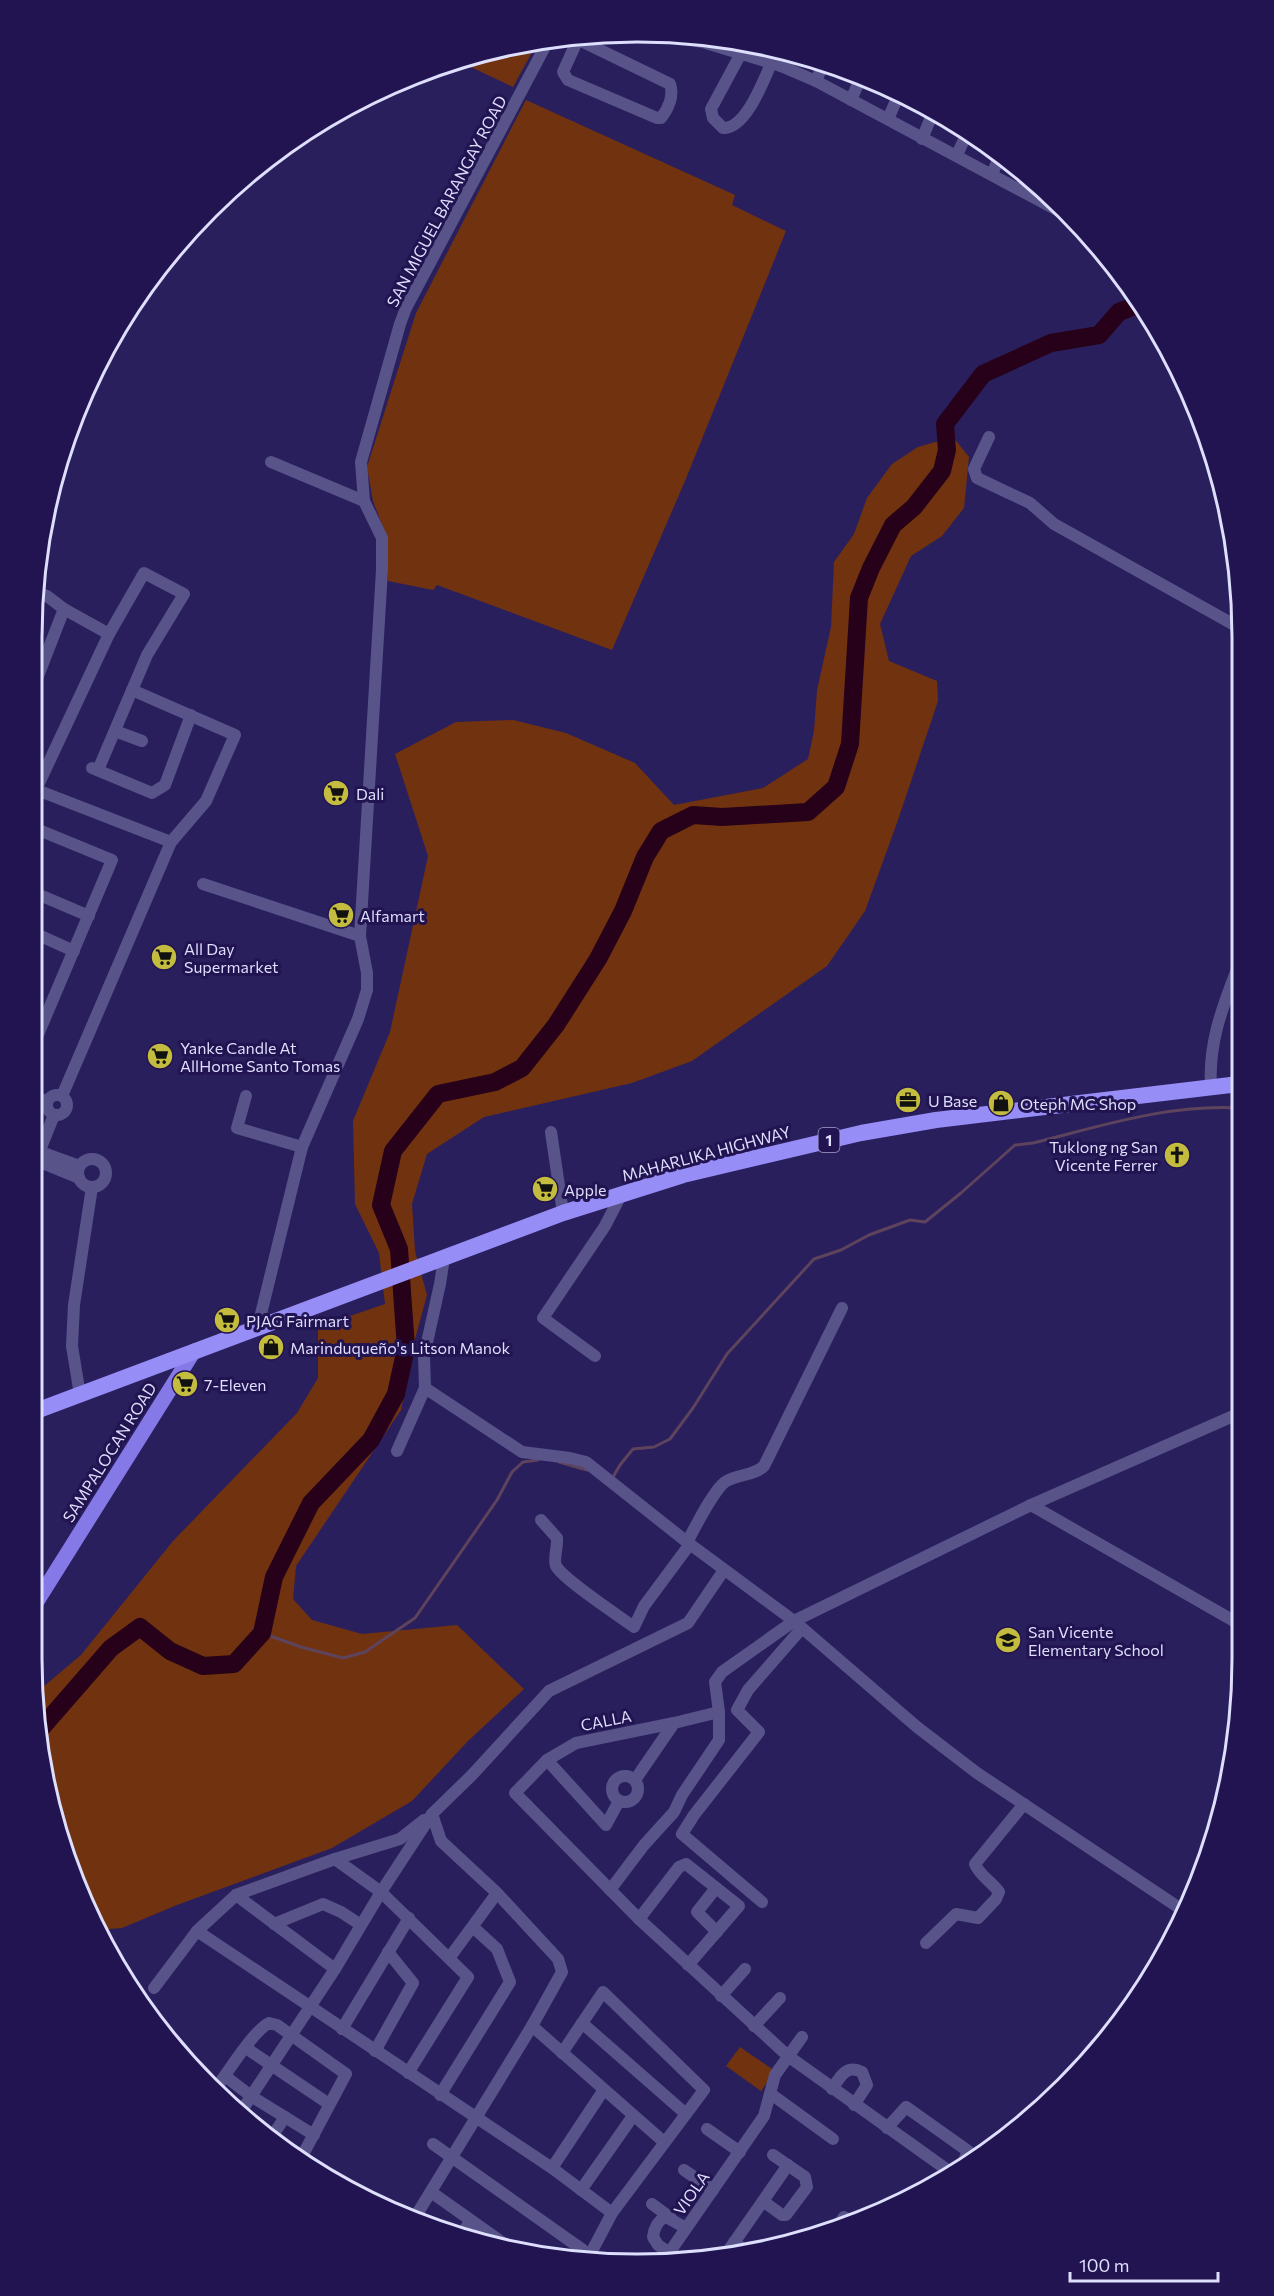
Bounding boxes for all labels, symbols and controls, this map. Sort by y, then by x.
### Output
street label: SAN MIGUEL BARANGAY ROAD [382,92,510,310]
supermarket icon: Dali [321,778,351,808]
place label: Dali [356,784,384,803]
supermarket icon: Alfamart [326,900,356,930]
place label: Alfamart [360,906,425,925]
place label: All Day Supermarket [184,939,279,976]
supermarket icon: All Day Supermarket [149,942,179,972]
place label: Yanke Candle At AllHome Santo Tomas [180,1038,340,1075]
supermarket icon: Yanke Candle At AllHome Santo Tomas [145,1041,175,1071]
office icon: U Base [893,1085,923,1115]
shop icon: Oteph MC Shop [986,1088,1016,1118]
place label: U Base [928,1091,977,1110]
place label: Oteph MC Shop [1020,1094,1136,1113]
street label: MAHARLIKA HIGHWAY [620,1121,793,1185]
road number: 1 [818,1128,840,1152]
place label: Tuklong ng San Vicente Ferrer [1049,1137,1159,1174]
church icon: Tuklong ng San Vicente Ferrer [1162,1140,1192,1170]
supermarket icon: Apple [530,1174,560,1204]
place label: Apple [564,1180,606,1199]
supermarket icon: PJAG Fairmart [212,1305,242,1335]
place label: PJAG Fairmart [246,1311,349,1330]
shop icon: Marinduqueño's Litson Manok [256,1332,286,1362]
place label: Marinduqueño's Litson Manok [290,1338,511,1357]
supermarket icon: 7-Eleven [170,1369,200,1399]
place label: 7-Eleven [204,1375,267,1394]
street label: SAMPALOCAN ROAD [58,1379,160,1525]
place label: San Vicente Elementary School [1028,1622,1164,1659]
school or university icon: San Vicente Elementary School [993,1625,1023,1655]
street label: CALLA [579,1706,633,1734]
street label: VIOLA [669,2168,713,2218]
scale bar [1070,2245,1218,2283]
text: 100 m [1079,2254,1129,2276]

